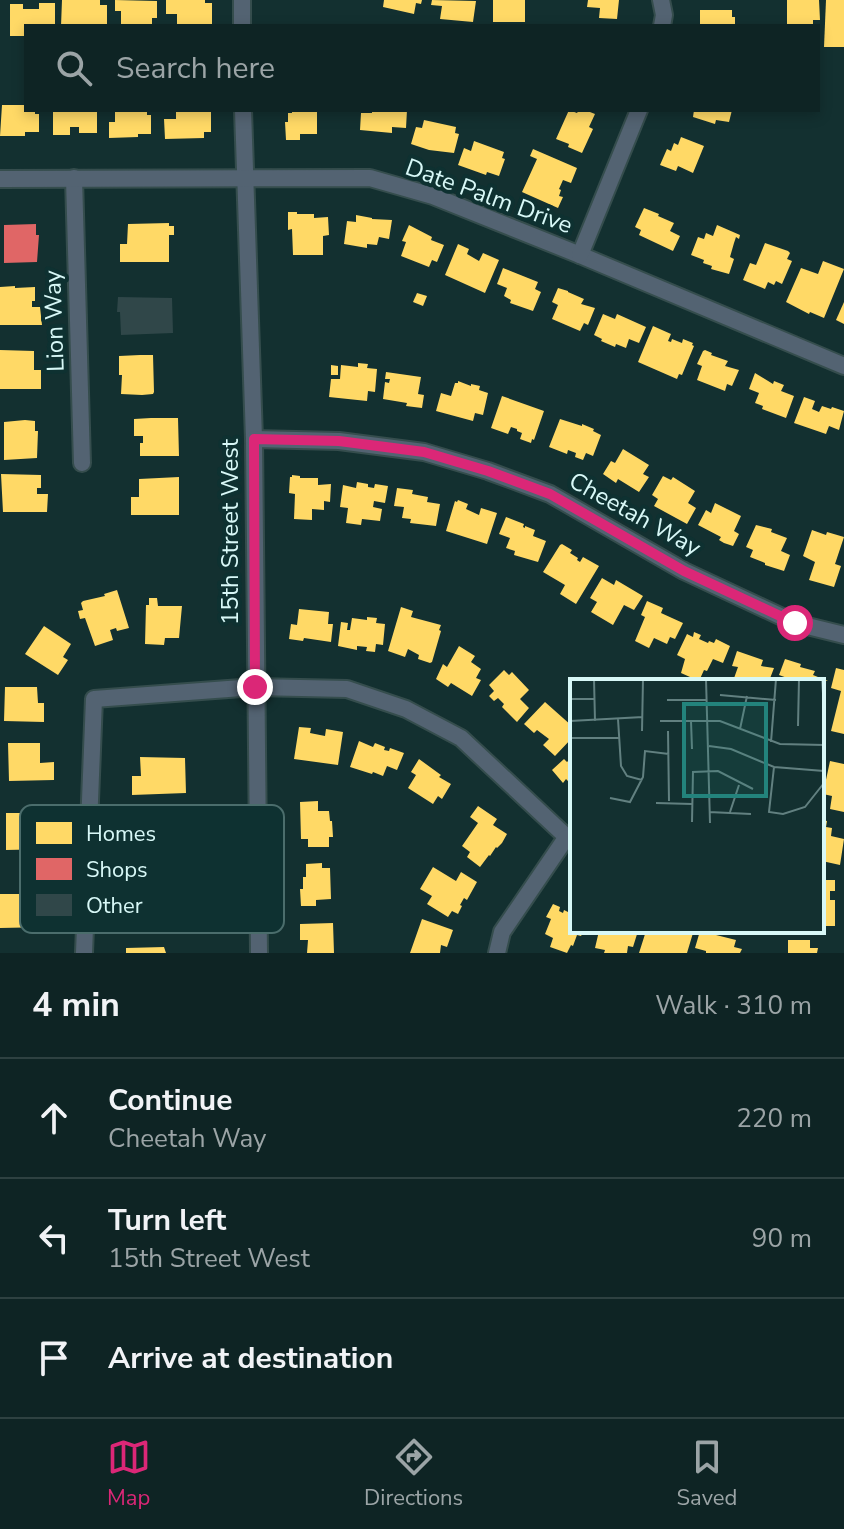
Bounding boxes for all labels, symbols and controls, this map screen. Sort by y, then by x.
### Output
search box [24,24,820,112]
icon: search [52,46,96,90]
text: Search here [116,48,275,89]
street label: Date Palm Drive [401,151,577,241]
street label: Lion Way [36,269,72,372]
street label: 15th Street West [214,438,246,625]
street label: Cheetah Way [563,465,707,564]
route start [777,605,813,641]
route end [237,669,273,705]
inset map [570,679,824,933]
legend [20,805,284,933]
text: Homes [86,819,156,849]
text: Shops [86,855,148,885]
text: Other [86,891,143,921]
text: 4 min [32,982,120,1028]
text: Walk · 310 m [655,988,812,1023]
text: Continue [108,1080,233,1121]
icon: ahead [32,1096,76,1140]
text: 220 m [736,1101,812,1136]
text: Cheetah Way [108,1121,266,1156]
text: Turn left [108,1200,226,1241]
icon: left [32,1216,76,1260]
text: 90 m [752,1221,812,1256]
text: 15th Street West [108,1241,310,1276]
icon: arrive [32,1336,76,1380]
text: Arrive at destination [108,1338,393,1379]
tab: Map [107,1435,151,1513]
tab: Directions [364,1435,463,1513]
tab: Saved [677,1435,737,1513]

